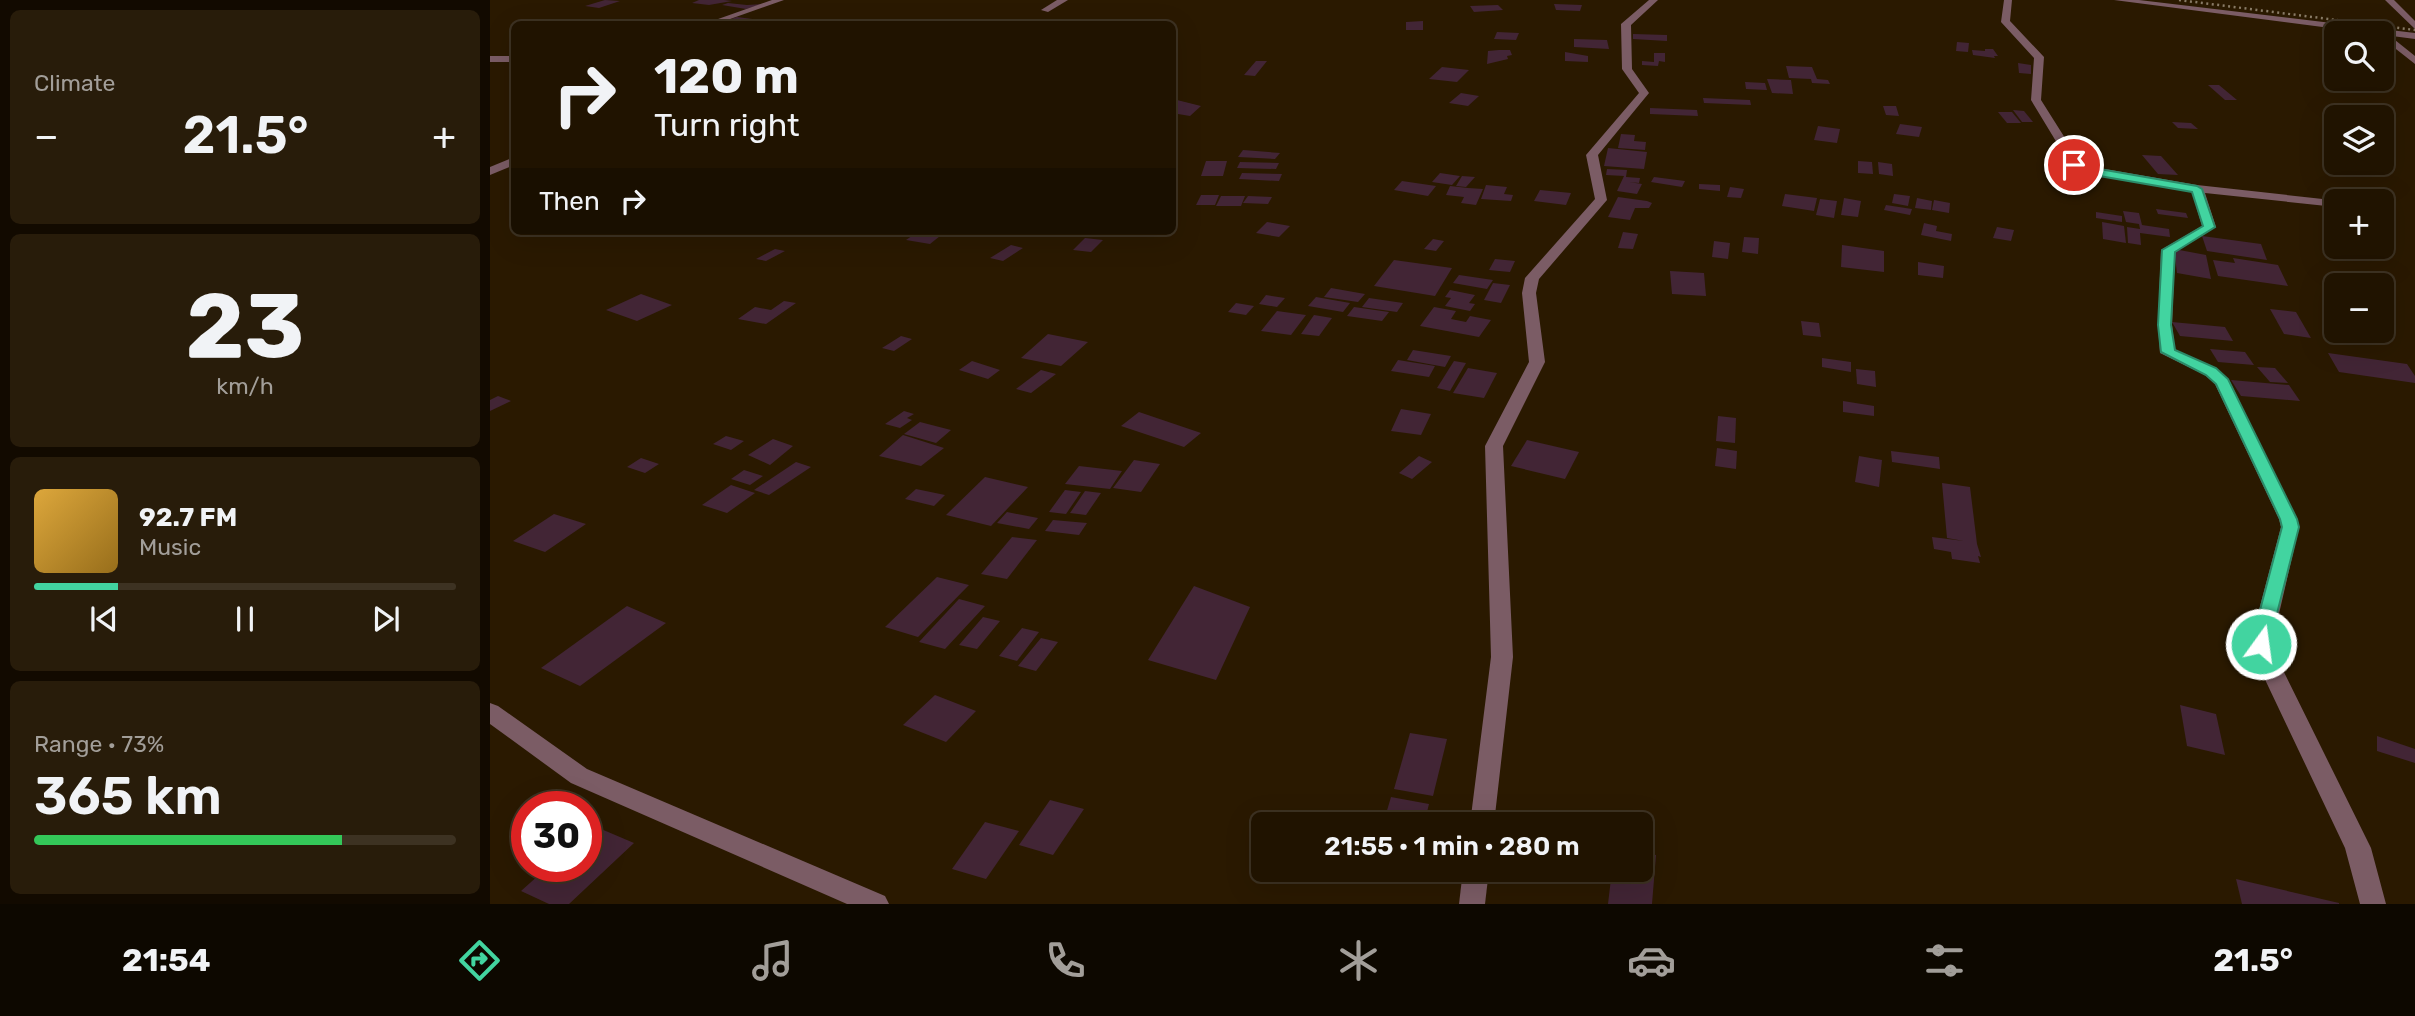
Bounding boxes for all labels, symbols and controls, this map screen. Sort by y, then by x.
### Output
map controls [2324,21,2394,343]
button: search [2324,21,2394,91]
text: 120 m [654,47,799,105]
icon: right [539,49,630,140]
text: Climate [34,69,115,97]
text: 21.5° [182,104,309,166]
button: layers [2324,105,2394,175]
text: Turn right [654,106,799,144]
text: − [34,113,59,159]
text: + [432,113,456,159]
pin [2044,135,2104,195]
icon: arrive [2055,146,2093,184]
icon: right [614,182,652,220]
text: Then [539,186,600,217]
button: + [2324,189,2394,259]
text: 23 [185,272,305,380]
button: − [2324,273,2394,343]
text: km/h [216,372,274,400]
text: 92.7 FM [139,502,237,533]
text: Music [139,533,201,561]
icon: previous [85,600,123,638]
icon: pause [226,600,264,638]
icon: next [367,600,405,638]
position arrow [2224,607,2298,681]
text: Range · 73% [34,730,164,758]
text: 365 km [34,765,222,827]
speed limit sign: 30 [511,791,602,882]
text: 21:55 · 1 min · 280 m [1324,831,1580,862]
icon: directions [455,936,504,985]
icon: music [748,936,797,985]
icon: phone [1041,936,1090,985]
icon: climate [1334,936,1383,985]
icon: car [1627,936,1676,985]
icon: filters [1920,936,1969,985]
text: 21:54 [122,941,211,979]
text: 21.5° [2213,941,2293,979]

